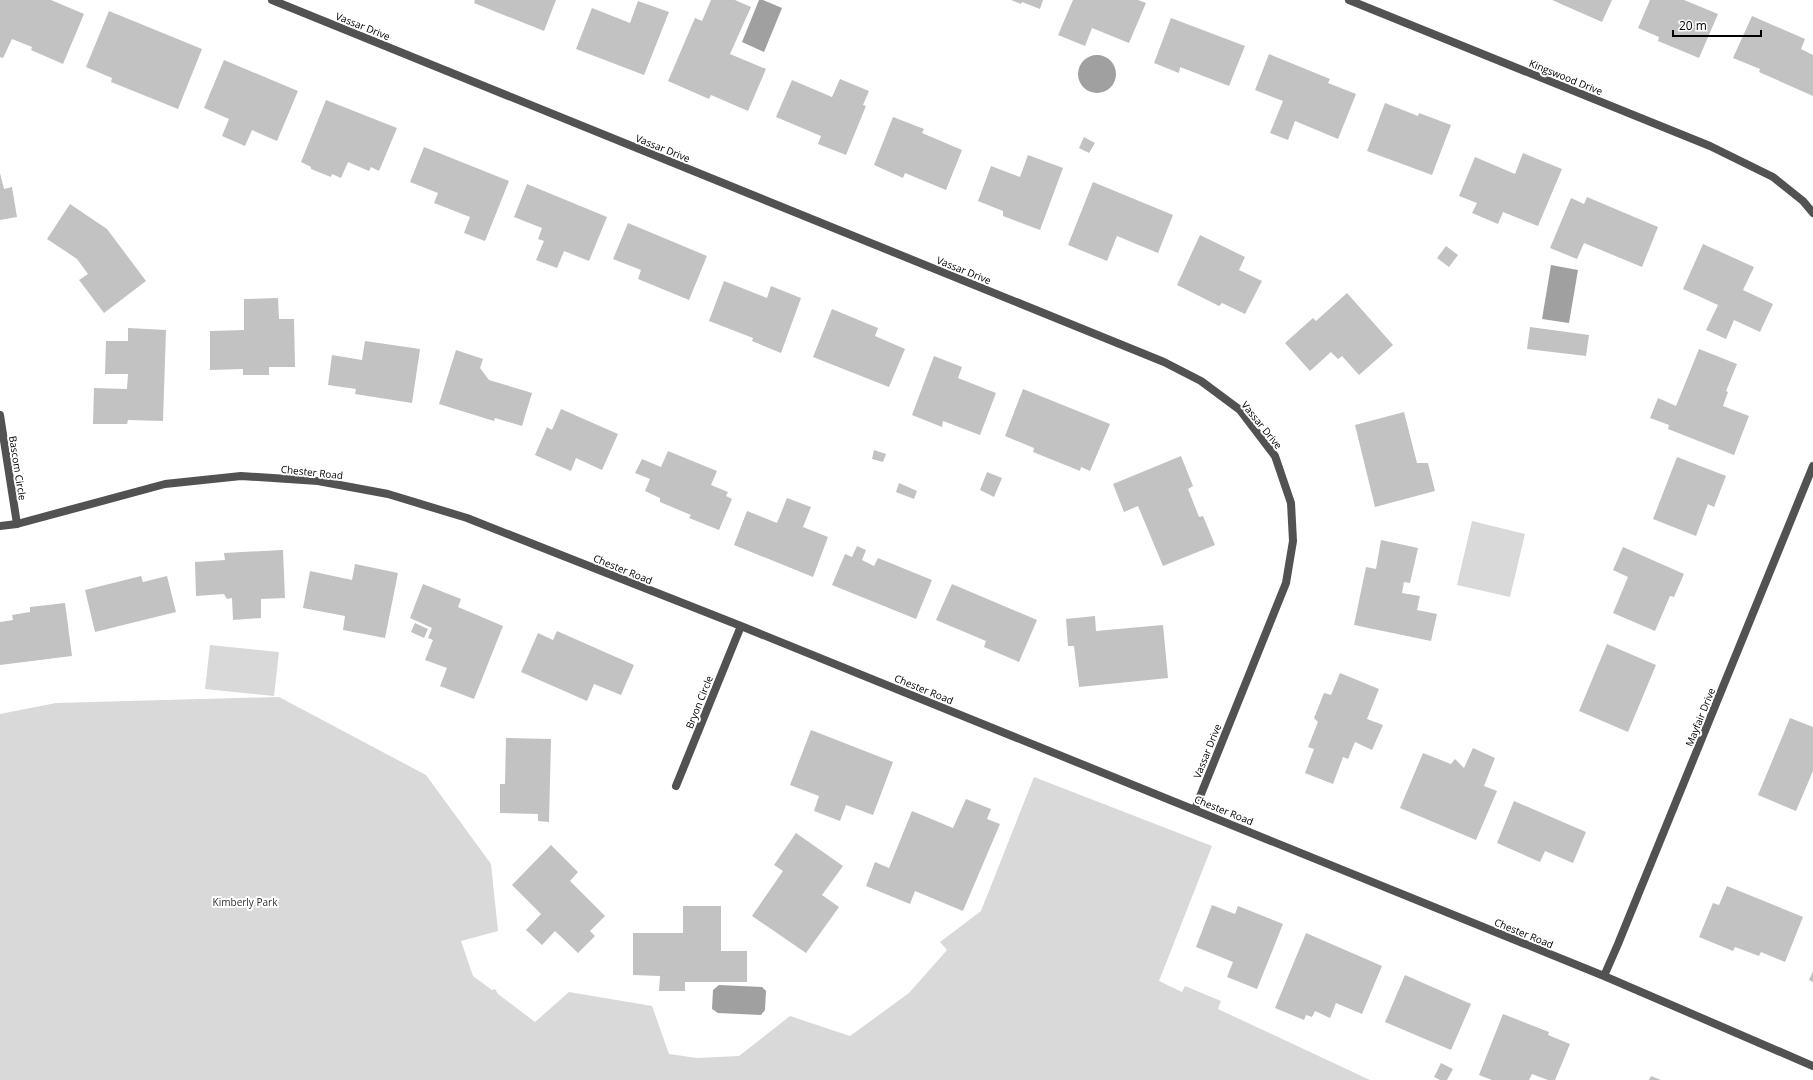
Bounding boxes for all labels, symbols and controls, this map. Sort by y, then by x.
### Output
street label: Vassar Drive [334,9,393,43]
scale bar [1673,12,1761,38]
text: 20 m [1679,17,1707,34]
street label: Kingswood Drive [1527,56,1605,98]
street label: Vassar Drive [634,131,693,165]
street label: Vassar Drive [935,253,994,287]
street label: Vassar Drive [1238,398,1286,452]
street label: Bascom Circle [6,435,30,502]
street label: Chester Road [280,462,344,482]
street label: Chester Road [591,551,655,587]
street label: Chester Road [892,671,956,707]
street label: Bryon Circle [682,673,716,731]
street label: Mayfair Drive [1682,685,1718,748]
street label: Vassar Drive [1190,721,1224,780]
street label: Chester Road [1192,792,1256,828]
park label: Kimberly Park [213,895,278,909]
street label: Chester Road [1492,915,1556,951]

